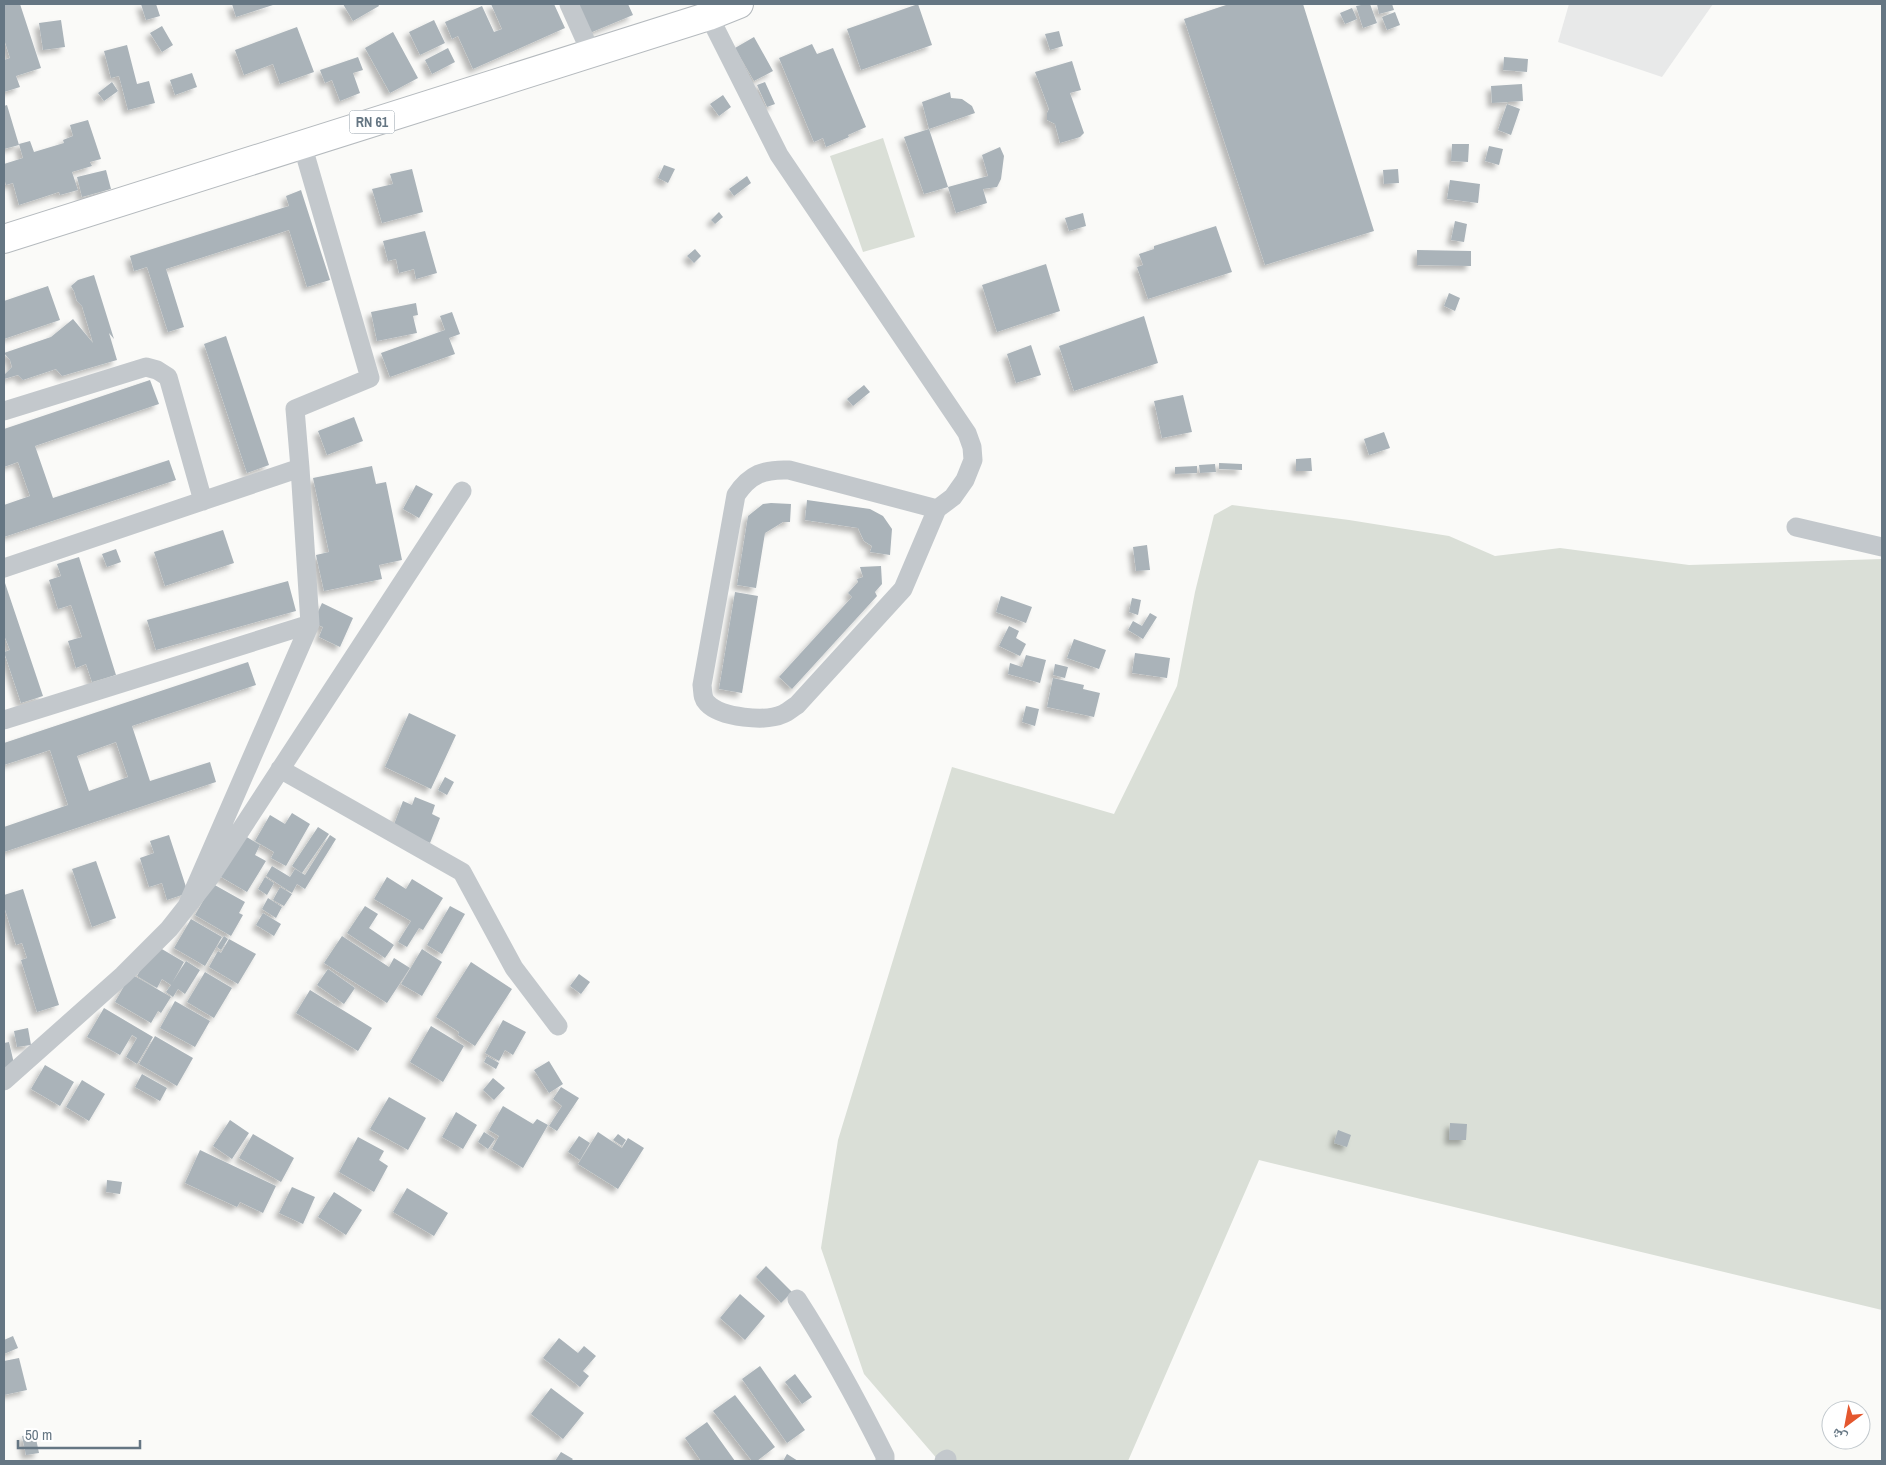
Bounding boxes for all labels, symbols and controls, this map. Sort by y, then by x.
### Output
road number: RN 61 [350,110,394,134]
north arrow [1821,1400,1871,1450]
scale bar [18,1418,140,1450]
text: 50 m [25,1424,52,1445]
text: ش [1828,1424,1850,1448]

